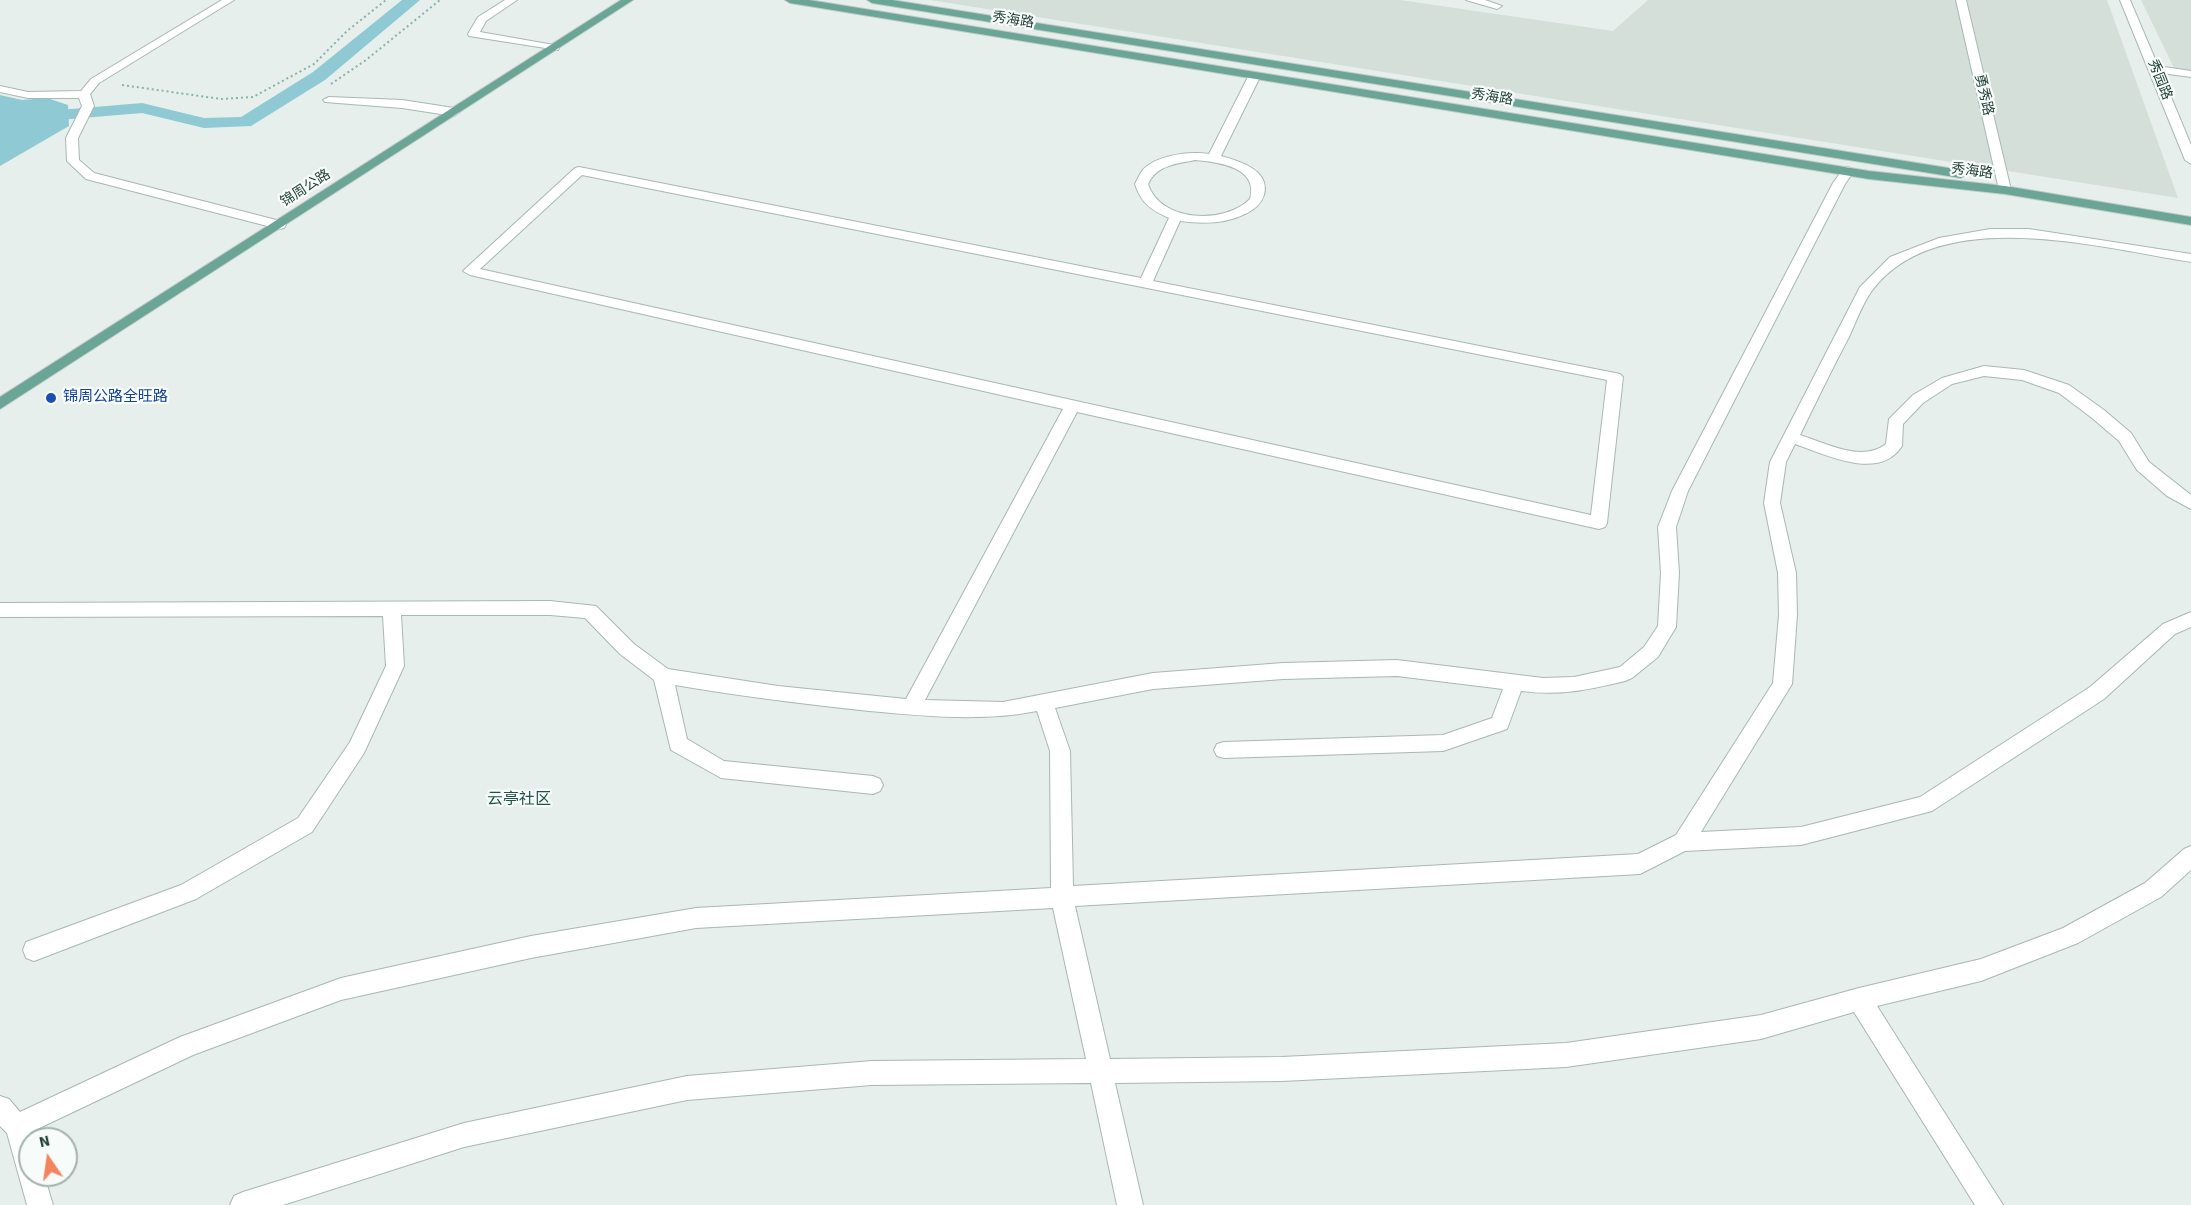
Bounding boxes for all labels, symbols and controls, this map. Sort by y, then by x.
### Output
street label: 秀海路 [991,9,1035,33]
street label: 秀园路 [2143,57,2175,103]
street label: 勇秀路 [1970,73,1996,117]
street label: 秀海路 [1470,86,1514,110]
street label: 秀海路 [1950,161,1994,183]
street label: 锦周公路 [278,167,334,211]
place label: 锦周公路全旺路 [63,389,168,407]
marker: 锦周公路全旺路 [44,391,58,405]
district label: 云亭社区 [487,790,551,810]
north arrow [18,1127,78,1187]
text: N [37,1129,52,1153]

